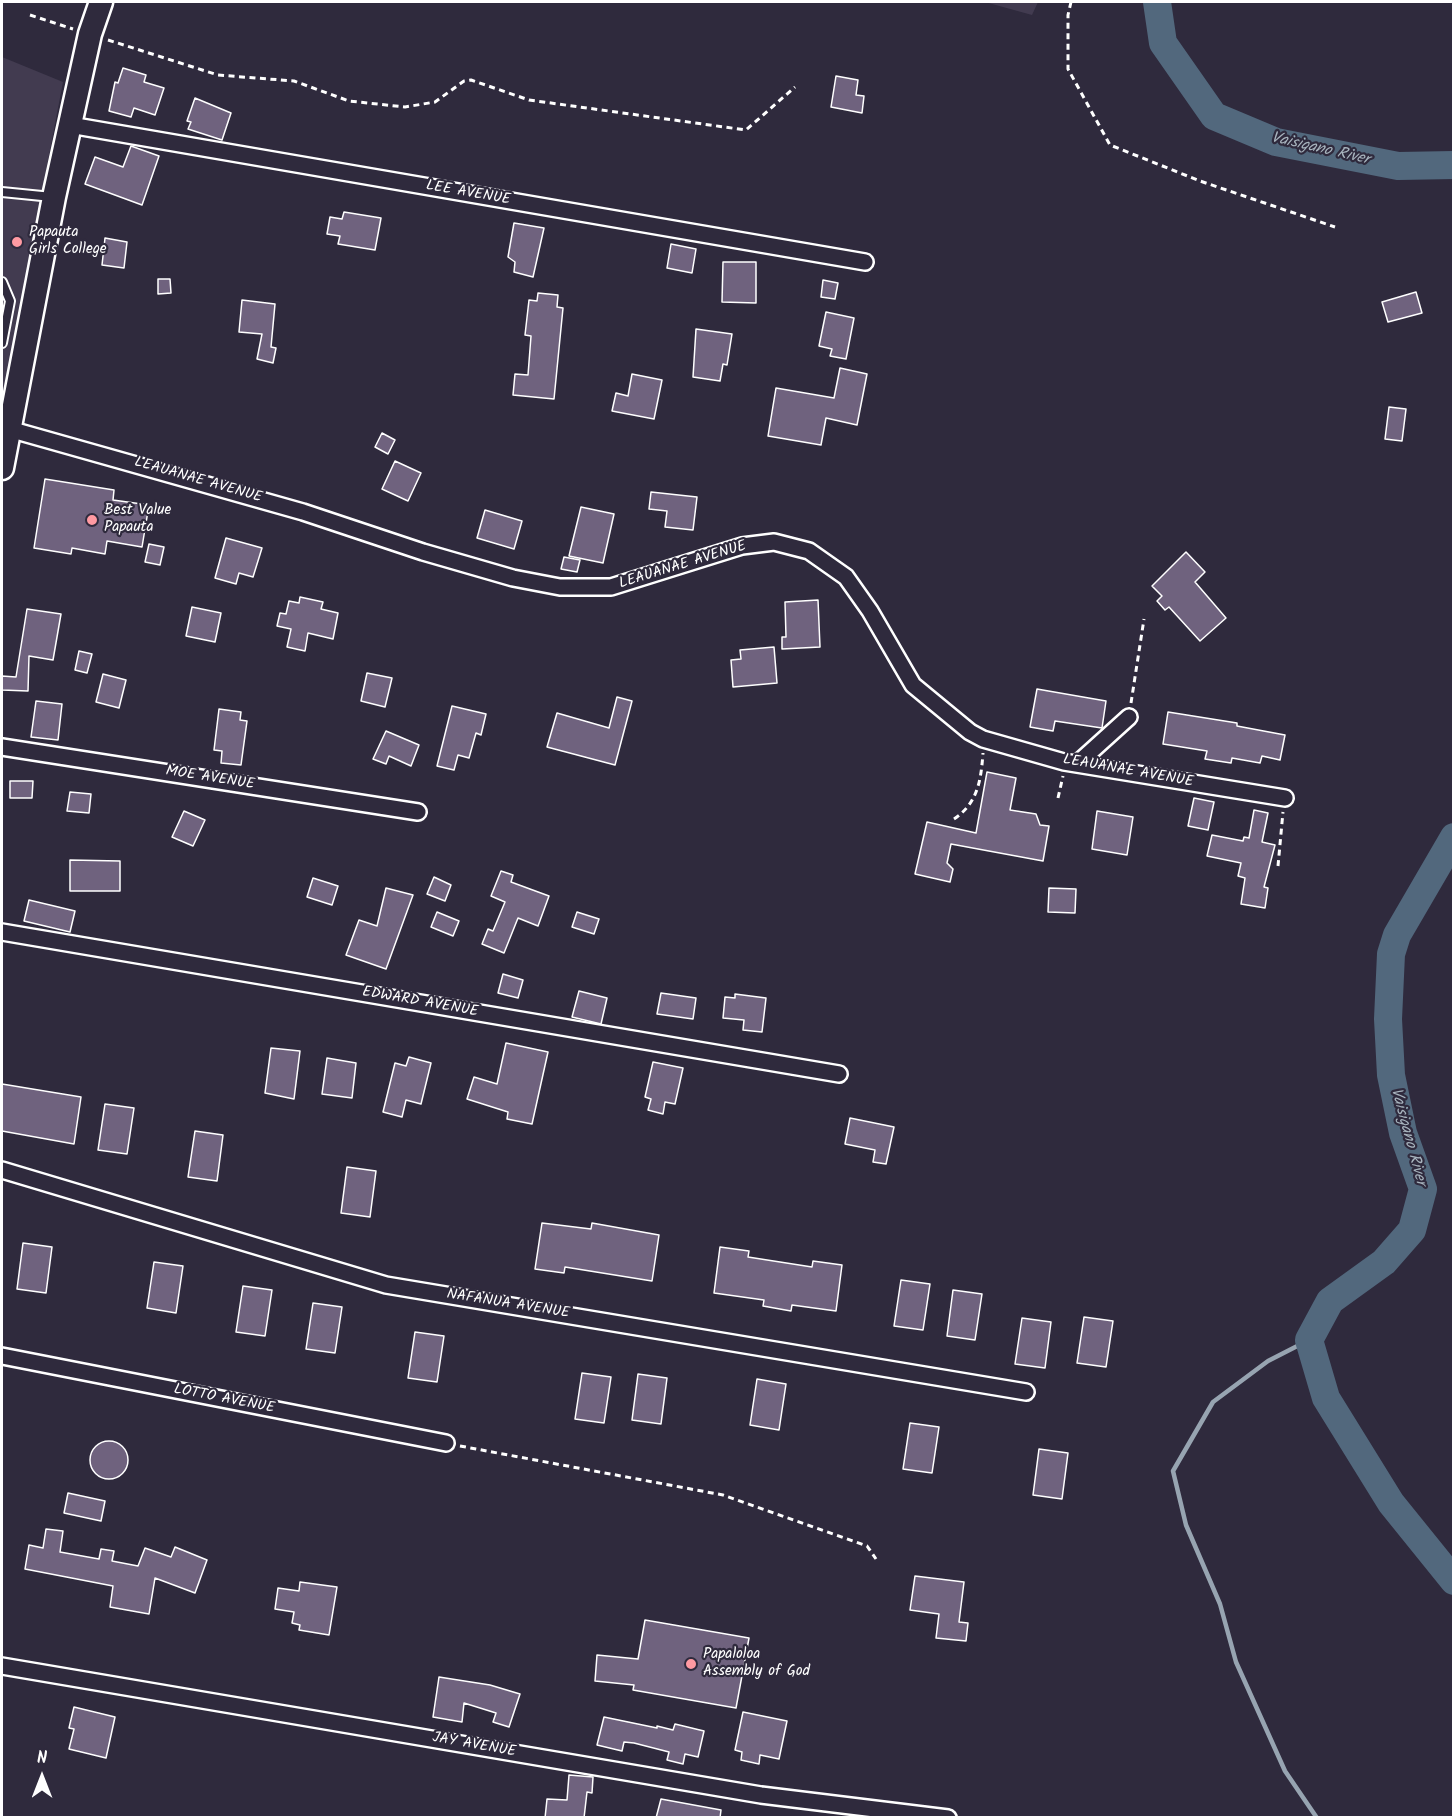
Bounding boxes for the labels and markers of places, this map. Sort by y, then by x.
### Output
place label: Papauta Girls College [29,224,107,259]
marker: Papauta Girls College [10,235,24,249]
place label: Best Value Papauta [104,502,171,537]
marker: Best Value Papauta [85,513,99,527]
place label: Papaloloa Assembly of God [703,1646,810,1681]
marker: Papaloloa Assembly of God [684,1657,698,1671]

